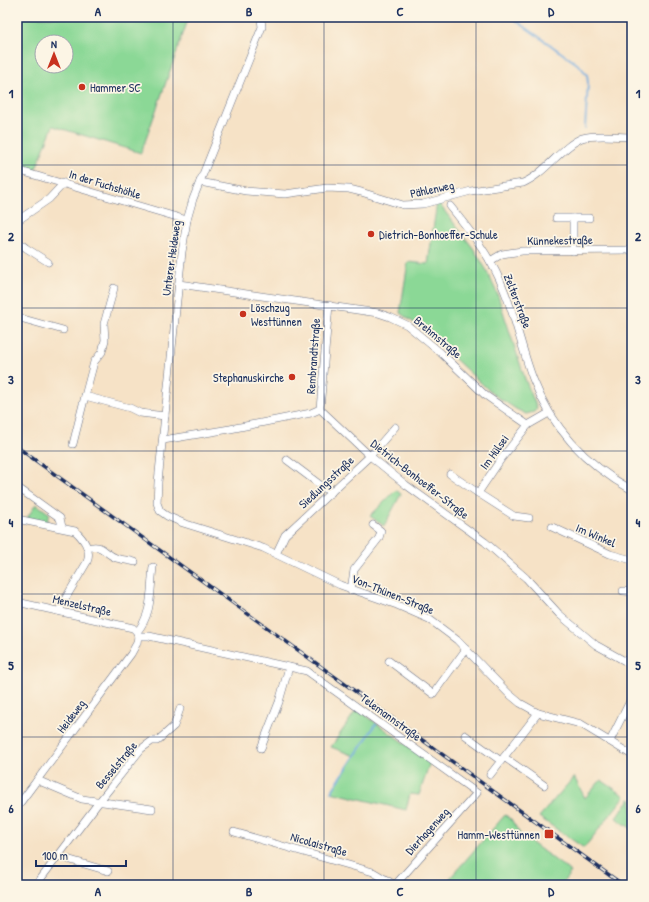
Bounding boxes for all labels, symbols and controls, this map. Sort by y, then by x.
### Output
text: A [95,2,102,20]
text: B [246,2,253,20]
text: C [396,2,404,20]
text: D [548,2,555,20]
north arrow [34,34,74,74]
text: N [51,37,57,51]
place label: Hammer SC [90,79,141,96]
marker: Hammer SC [77,82,87,92]
text: 1 [9,84,14,102]
text: 1 [636,84,641,102]
street label: In der Fuchshöhle [67,165,143,203]
street label: Pählenweg [408,176,456,202]
street label: Unterer Heideweg [157,219,185,297]
place label: Dietrich-Bonhoeffer-Schule [379,226,498,243]
text: 2 [8,227,15,245]
text: 2 [635,227,642,245]
marker: Dietrich-Bonhoeffer-Schule [366,229,376,239]
street label: Künnekestraße [527,231,593,249]
street label: Zelterstraße [500,271,536,331]
place label: Löschzug Westtünnen [251,299,302,330]
marker: Löschzug Westtünnen [238,309,248,319]
street label: Brehmstraße [410,312,466,362]
street label: Rembrandtstraße [302,317,324,395]
place label: Stephanuskirche [213,369,284,386]
text: 3 [8,370,14,388]
text: 3 [635,370,641,388]
marker: Stephanuskirche [287,372,297,382]
street label: Im Hülsei [476,431,512,473]
street label: Dietrich-Bonhoeffer-Straße [367,435,473,523]
street label: Siedlungsstraße [295,452,358,512]
text: 4 [9,513,14,531]
text: 4 [636,513,641,531]
street label: Im Winkel [573,519,619,551]
street label: Von-Thünen-Straße [349,570,437,618]
street label: Menzelstraße [51,590,113,620]
text: 5 [8,656,14,674]
text: 5 [635,656,641,674]
street label: Telemannstraße [357,689,425,745]
street label: Heideweg [53,696,89,736]
street label: Besselstraße [91,737,141,792]
text: 6 [8,799,14,817]
text: 6 [635,799,641,817]
street label: Dierhagenweg [401,803,453,859]
place label: Hamm-Westtünnen [458,826,540,843]
street label: Nicolaistraße [289,828,350,860]
marker: Hamm-Westtünnen [543,828,555,840]
scale bar [36,842,126,868]
text: 100 m [42,847,68,864]
text: A [95,882,102,900]
text: B [246,882,253,900]
text: C [396,882,404,900]
text: D [548,882,555,900]

